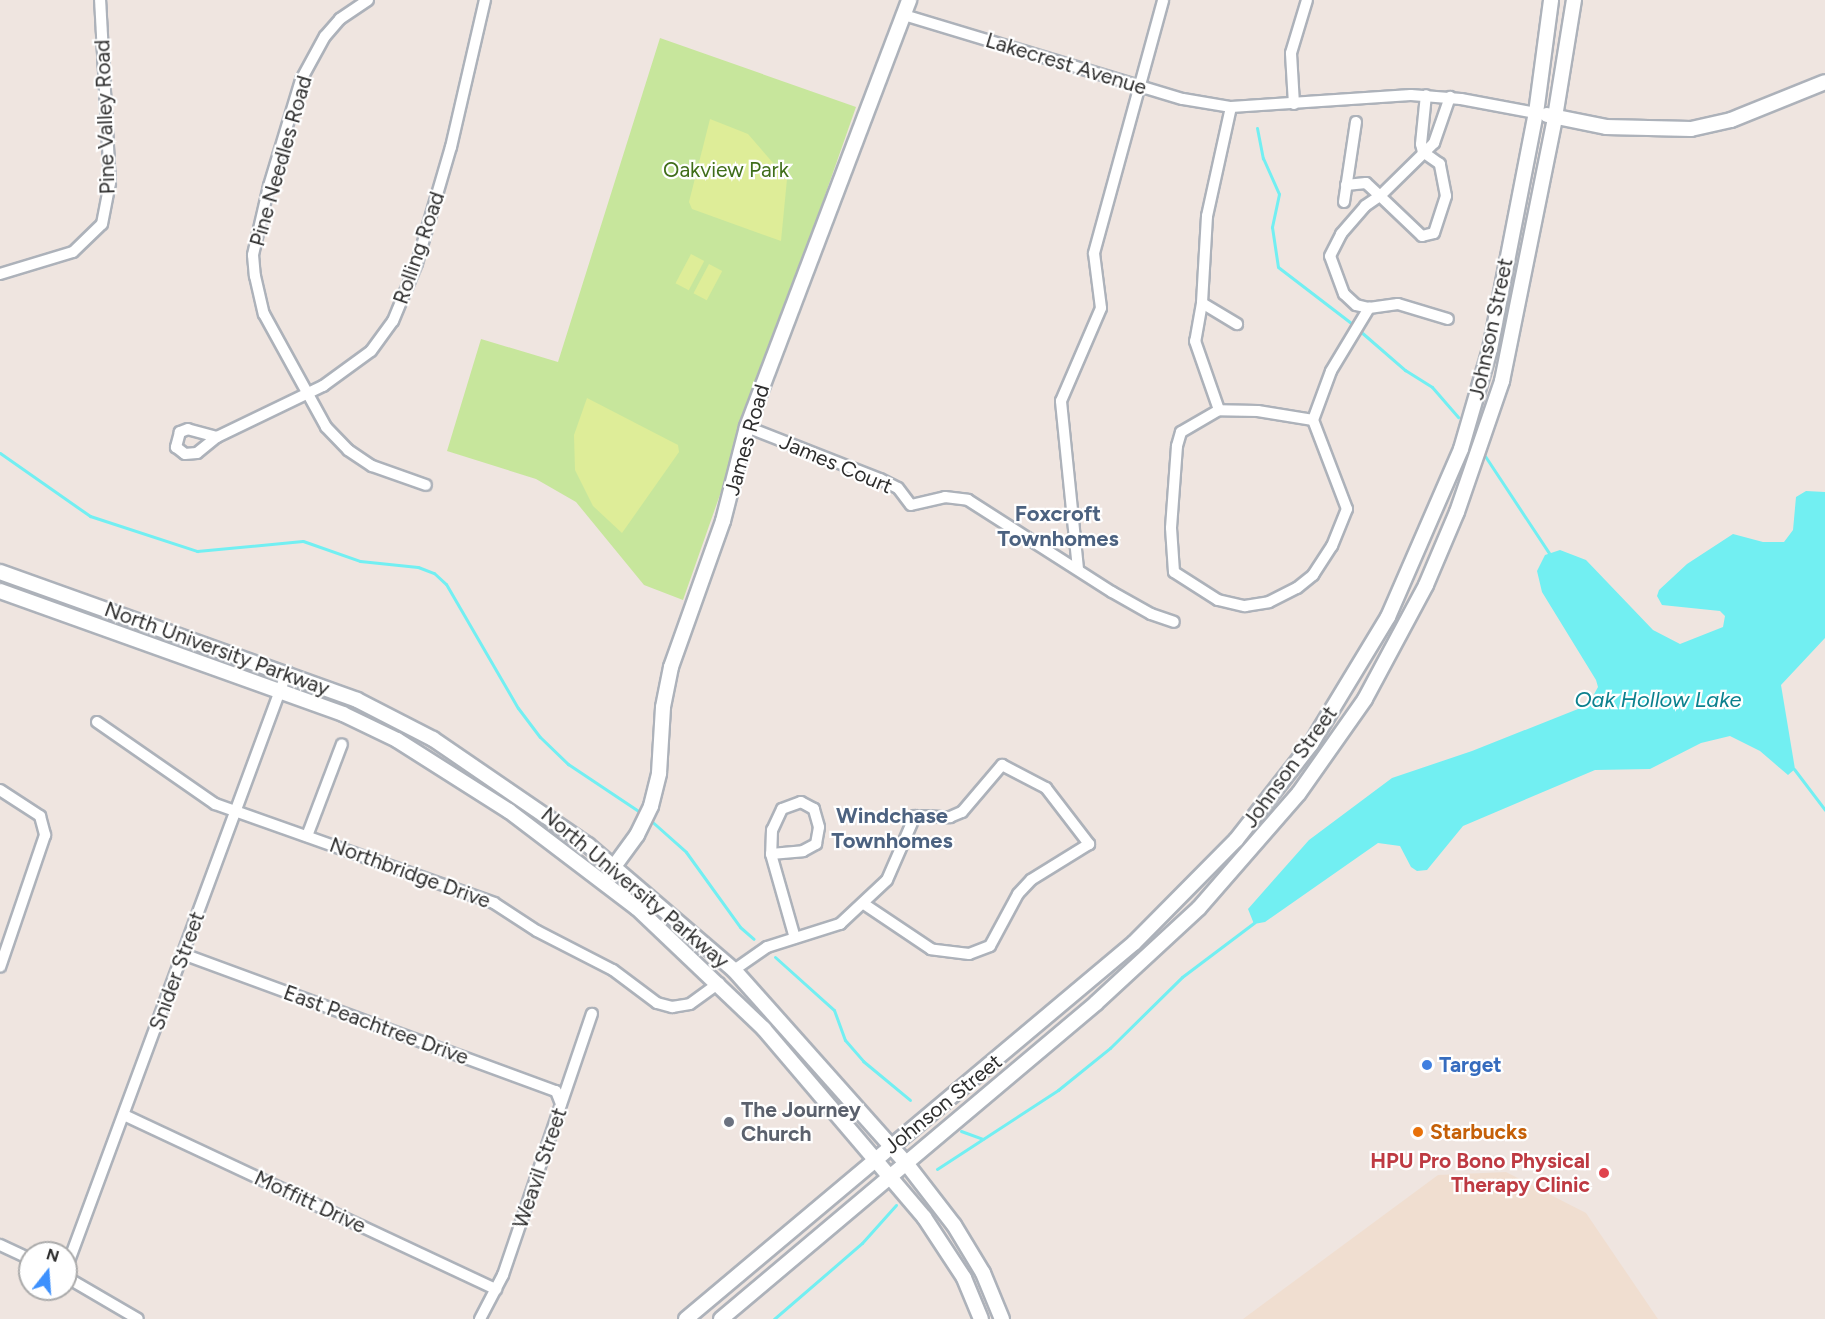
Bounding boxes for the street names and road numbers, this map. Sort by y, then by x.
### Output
street label: Lakecrest Avenue [983,28,1149,100]
street label: Pine Valley Road [90,39,120,195]
street label: Pine Needles Road [245,73,317,249]
street label: Rolling Road [388,189,450,307]
street label: Johnson Street [1464,256,1518,402]
street label: James Road [719,382,775,498]
street label: James Court [776,429,896,499]
street label: North University Parkway [101,597,333,701]
street label: Johnson Street [1237,701,1343,833]
street label: North University Parkway [536,802,734,974]
street label: Northbridge Drive [326,832,494,914]
street label: Snider Street [144,908,210,1034]
street label: East Peachtree Drive [280,980,472,1070]
street label: Johnson Street [879,1049,1007,1159]
street label: Weavil Street [508,1104,572,1232]
street label: Moffitt Drive [250,1165,370,1239]

